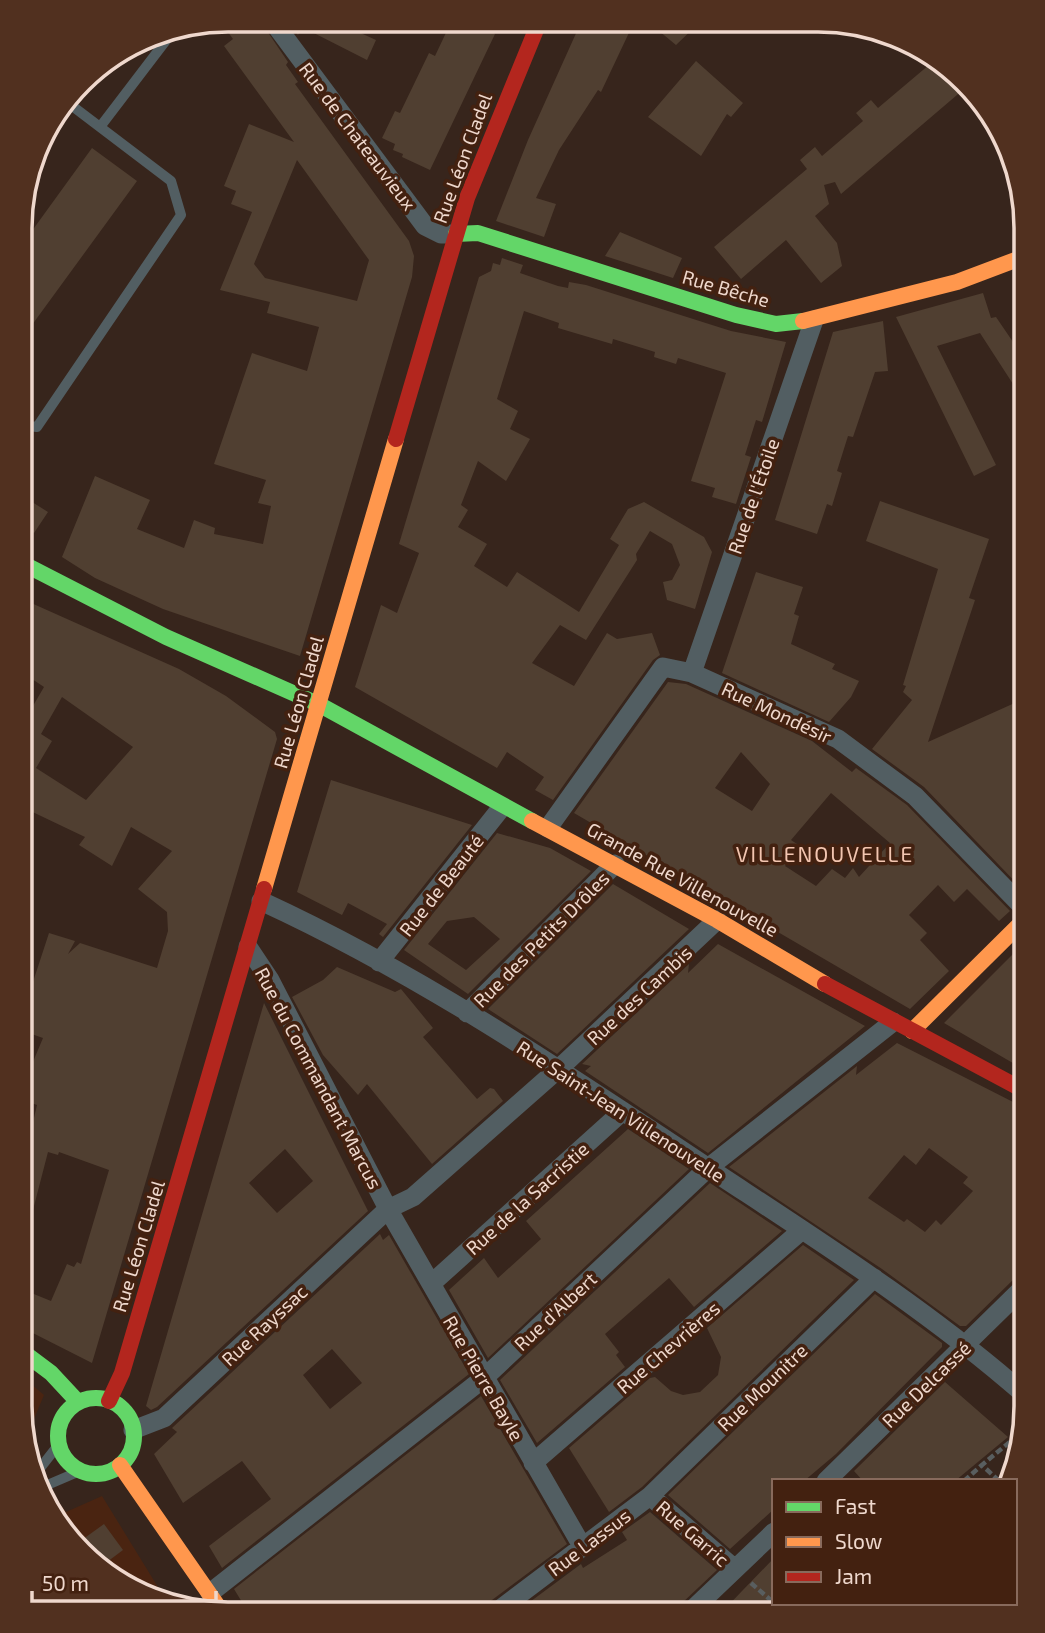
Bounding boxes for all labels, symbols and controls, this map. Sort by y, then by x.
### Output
street label: Rue de Chateauvieux [295,58,421,214]
street label: Rue Léon Cladel [428,90,496,226]
street label: Rue Bêche [680,265,772,311]
street label: Rue de l'Étoile [722,435,784,557]
street label: Rue Léon Cladel [268,633,328,771]
street label: Rue Mondésir [718,677,836,748]
street label: Grande Rue Villenouvelle [583,817,783,941]
street label: Rue de Beauté [394,829,488,941]
district label: VILLENOUVELLE [736,841,914,866]
street label: Rue des Petits Drôles [468,866,614,1012]
street label: Rue des Cambis [582,941,696,1049]
street label: Rue du Commandant Marcus [251,963,387,1193]
street label: Rue Saint-Jean Villenouvelle [513,1035,729,1187]
street label: Rue de la Sacristie [461,1137,593,1259]
street label: Rue Léon Cladel [107,1177,169,1315]
street label: Rue d'Albert [509,1267,601,1355]
street label: Rue Rayssac [217,1280,311,1370]
street label: Rue Chevrières [612,1296,724,1398]
street label: Rue Pierre Bayle [439,1311,529,1445]
street label: Rue Delcassé [877,1336,975,1432]
street label: Rue Mounitre [712,1338,812,1436]
legend [772,1479,1017,1605]
text: Fast [835,1493,876,1518]
street label: Rue Garric [652,1495,734,1571]
street label: Rue Lassus [543,1504,635,1580]
text: Slow [835,1528,882,1553]
scale bar [32,1560,215,1604]
text: Jam [835,1563,872,1588]
text: 50 m [42,1570,89,1595]

